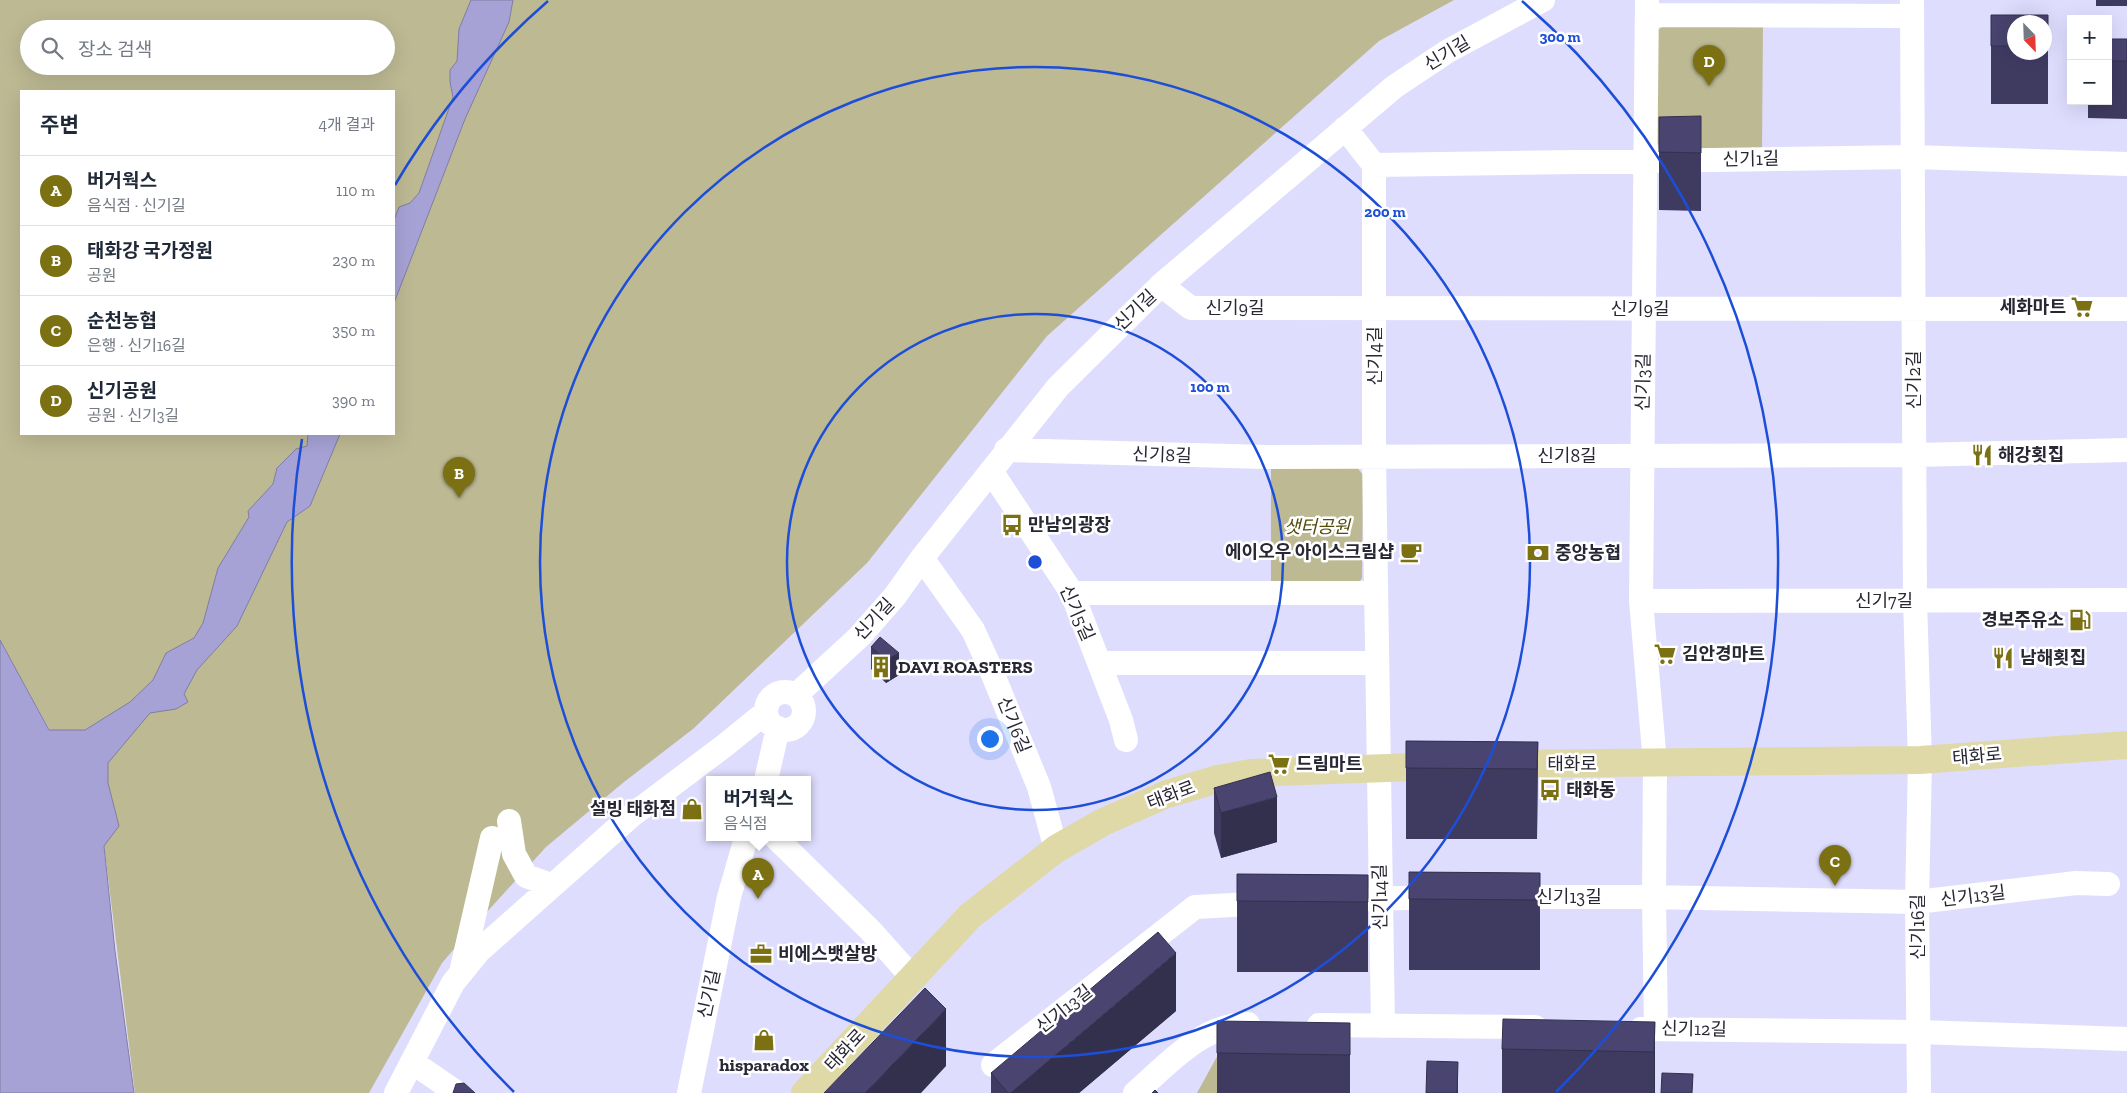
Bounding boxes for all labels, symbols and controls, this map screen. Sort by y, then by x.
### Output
north arrow [2007,15,2052,60]
map controls [2067,15,2112,105]
button: + [2067,15,2112,60]
search box [20,20,395,75]
text: 300 m [1539,28,1581,46]
street label: 신기길 [1420,31,1474,75]
icon: search [38,34,66,62]
text: 장소 검색 [78,38,152,61]
pin: D [1693,45,1725,86]
button: − [2067,60,2112,105]
text: 주변 [40,112,79,137]
text: 4개 결과 [319,115,375,134]
street label: 신기1길 [1722,148,1780,170]
text: 버거웍스 [87,169,157,192]
text: A [51,181,62,200]
text: 110 m [336,181,375,200]
text: 음식점 · 신기길 [87,196,186,215]
text: 200 m [1364,203,1406,221]
text: 태화강 국가정원 [87,239,213,262]
text: B [51,251,61,270]
text: 230 m [332,251,375,270]
text: 공원 [87,266,116,285]
street label: 신기길 [1109,285,1161,335]
supermarket icon: 세화마트 [2069,294,2095,320]
place label: 세화마트 [2000,296,2066,318]
street label: 신기9길 [1205,297,1265,319]
street label: 신기9길 [1610,298,1670,320]
text: 순천농협 [87,309,157,332]
text: C [51,321,61,340]
text: 350 m [332,321,375,340]
street label: 신기4길 [1364,326,1386,386]
text: 은행 · 신기16길 [87,336,186,355]
street label: 신기2길 [1903,351,1925,409]
street label: 신기3길 [1631,353,1655,411]
text: 100 m [1190,378,1230,396]
text: 신기공원 [87,379,157,402]
text: D [50,391,62,410]
text: 390 m [332,391,375,410]
text: 공원 · 신기3길 [87,406,179,425]
restaurant icon: 해강횟집 [1969,442,1995,468]
street label: 신기8길 [1132,443,1192,467]
place label: 해강횟집 [1998,444,2064,466]
street label: 신기8길 [1537,445,1597,467]
pin: B [443,457,475,498]
bus stop icon: 만남의광장 [999,512,1025,538]
place label: 만남의광장 [1028,514,1111,536]
park label: 샛터공원 [1284,516,1352,538]
cafe icon: 에이오우 아이스크림샵 [1398,539,1424,565]
bank icon: 중앙농협 [1525,540,1551,566]
place label: 에이오우 아이스크림샵 [1225,541,1394,563]
place label: 중앙농협 [1555,542,1621,564]
centre of rings [1026,553,1044,571]
street label: 신기5길 [1055,582,1099,644]
street label: 신기7길 [1855,590,1913,612]
street label: 신기길 [849,593,899,645]
fuel station icon: 경보주유소 [2067,607,2093,633]
place label: 경보주유소 [1981,609,2064,631]
supermarket icon: 김안경마트 [1652,641,1678,667]
place label: 김안경마트 [1682,643,1765,665]
restaurant icon: 남해횟집 [1990,645,2016,671]
place label: 남해횟집 [2020,647,2086,669]
building icon: DAVI ROASTERS [868,654,894,680]
place label: DAVI ROASTERS [898,656,1033,678]
street label: 신기6길 [993,693,1035,757]
your location [977,726,1003,752]
street label: 태화로 [1951,743,2003,769]
supermarket icon: 드림마트 [1266,751,1292,777]
place label: 드림마트 [1296,753,1362,775]
street label: 태화로 [1547,753,1597,775]
popup [706,776,811,841]
street label: 태화로 [1144,776,1198,814]
bus stop icon: 태화동 [1537,777,1563,803]
place label: 태화동 [1566,779,1616,801]
text: 버거웍스 [724,787,793,810]
shop icon: 설빙 태화점 [679,796,705,822]
place label: 설빙 태화점 [590,798,676,820]
text: 음식점 [724,814,768,833]
pin: C [1819,845,1851,886]
pin: A [742,858,774,899]
street label: 신기14길 [1368,864,1392,930]
street label: 신기13길 [1939,881,2007,911]
street label: 신기13길 [1536,886,1602,908]
street label: 신기16길 [1907,894,1929,960]
office icon: 비에스뱃살방 [748,941,774,967]
place label: 비에스뱃살방 [778,943,877,965]
street label: 신기길 [693,967,725,1021]
street label: 신기13길 [1031,980,1097,1038]
street label: 신기12길 [1661,1017,1727,1041]
street label: 태화로 [820,1024,870,1076]
shop icon: hisparadox [751,1027,777,1053]
place label: hisparadox [719,1054,809,1076]

